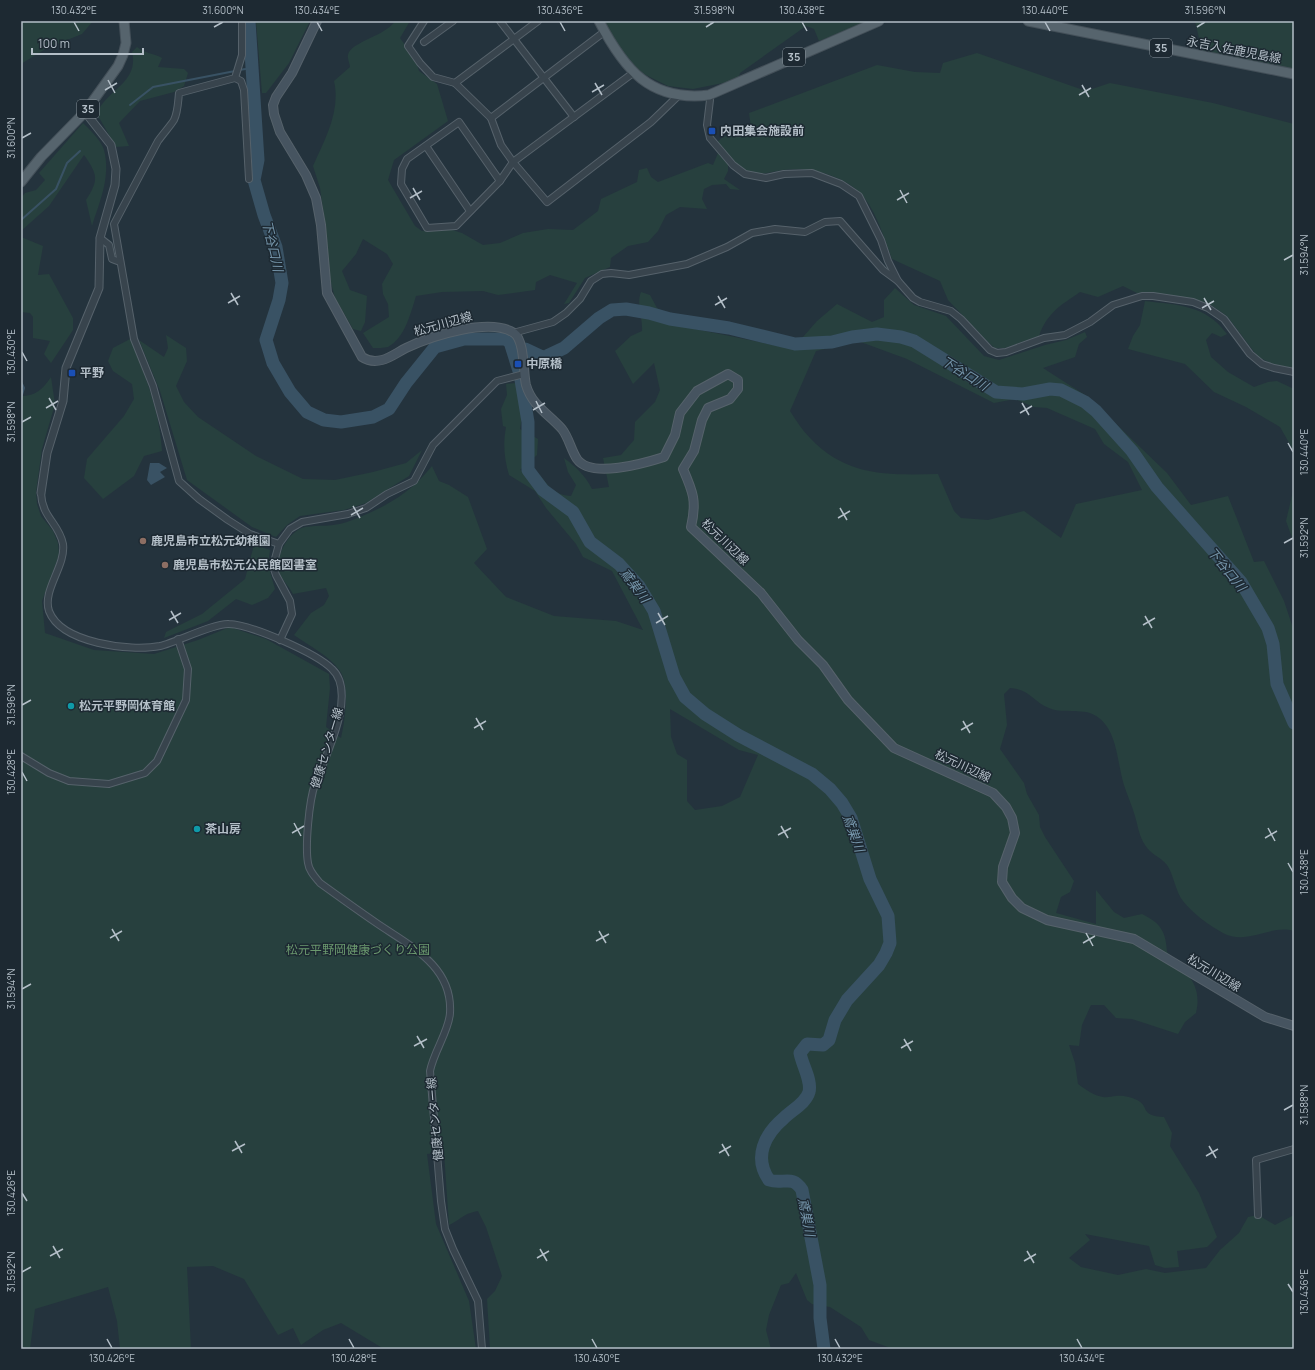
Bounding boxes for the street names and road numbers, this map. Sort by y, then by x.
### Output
street label: 永吉入佐鹿児島線 [1185,32,1283,67]
road number: 35 [1150,39,1172,57]
road number: 35 [783,48,805,66]
road number: 35 [77,100,99,118]
street label: 松元川辺線 [412,307,474,340]
street label: 松元川辺線 [698,515,753,569]
street label: 健康センター線 [306,705,347,791]
street label: 松元川辺線 [932,745,994,786]
street label: 松元川辺線 [1184,950,1244,995]
street label: 健康センター線 [422,1076,447,1162]

